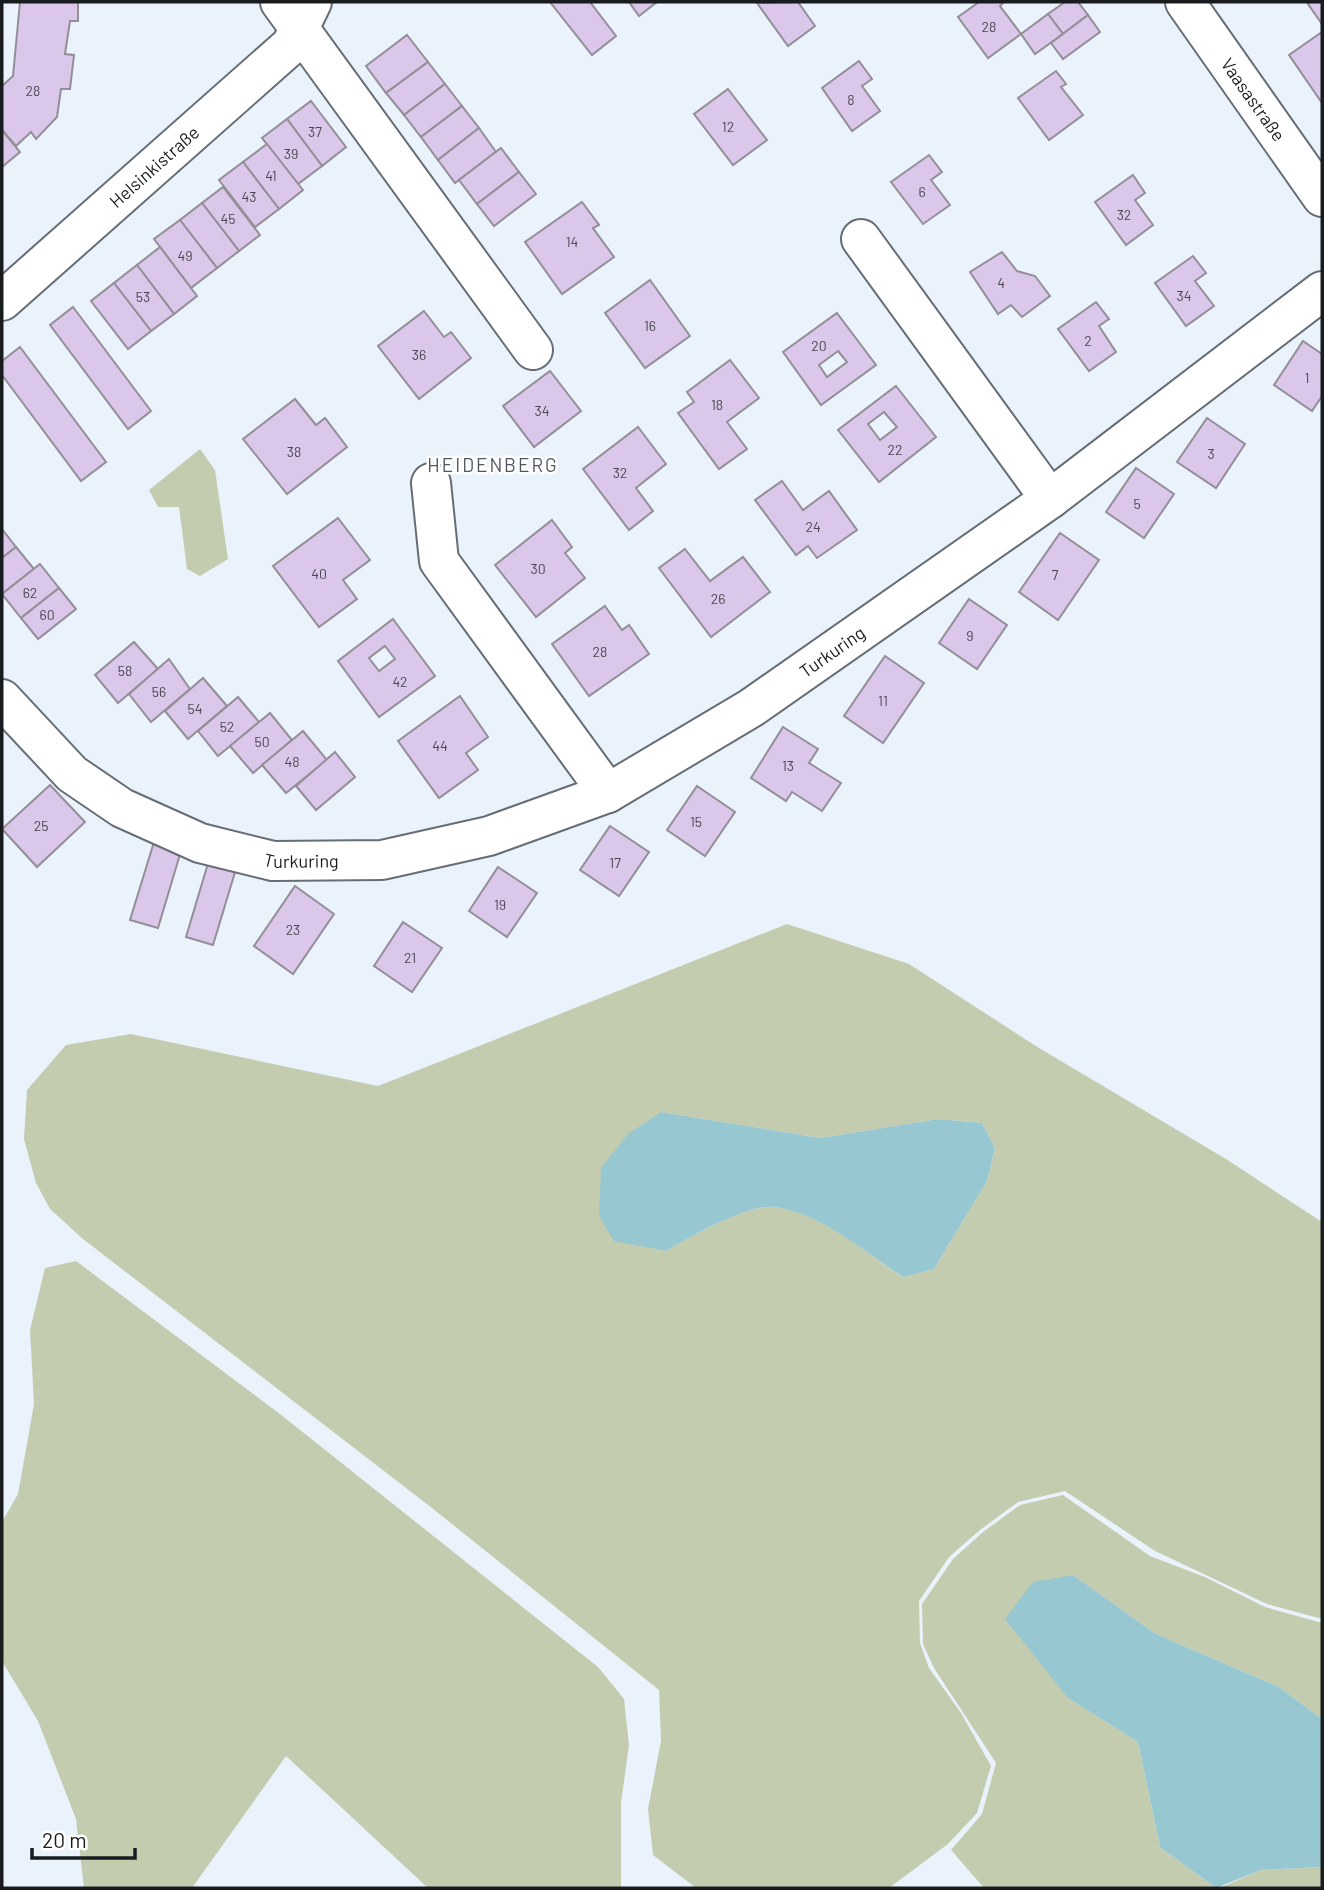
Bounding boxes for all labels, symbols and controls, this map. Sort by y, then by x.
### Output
house number: 28 [982,18,996,35]
street label: Vaasastraße [1217,54,1290,145]
house number: 28 [26,82,40,99]
house number: 8 [847,91,855,108]
house number: 12 [722,118,734,135]
street label: Helsinkistraße [104,121,203,212]
house number: 37 [308,123,322,140]
house number: 39 [284,145,298,162]
house number: 41 [265,167,277,184]
house number: 6 [918,183,926,200]
house number: 43 [242,188,256,205]
house number: 32 [1117,206,1131,223]
house number: 45 [221,210,235,227]
house number: 14 [566,233,578,250]
house number: 49 [177,247,193,264]
house number: 4 [997,274,1005,291]
house number: 34 [1177,287,1191,304]
house number: 53 [136,288,150,305]
house number: 16 [644,317,656,334]
house number: 2 [1084,332,1092,349]
house number: 20 [811,337,827,354]
house number: 36 [412,346,426,363]
house number: 1 [1305,369,1309,386]
house number: 18 [711,396,723,413]
house number: 34 [535,402,549,419]
house number: 22 [887,441,903,458]
house number: 38 [287,443,301,460]
house number: 3 [1207,445,1215,462]
district label: HEIDENBERG [427,453,559,476]
house number: 32 [613,464,627,481]
house number: 5 [1133,495,1141,512]
house number: 24 [805,518,821,535]
house number: 30 [530,560,546,577]
house number: 40 [311,565,327,582]
house number: 7 [1052,566,1059,583]
house number: 62 [23,584,37,601]
house number: 26 [711,590,725,607]
house number: 60 [39,606,55,623]
street label: Turkuring [795,621,869,682]
house number: 9 [966,627,974,644]
house number: 28 [593,643,607,660]
house number: 58 [118,662,132,679]
house number: 42 [392,673,408,690]
house number: 56 [152,683,166,700]
house number: 11 [878,692,888,709]
house number: 54 [188,700,202,717]
house number: 52 [220,718,234,735]
house number: 50 [254,733,270,750]
house number: 44 [432,737,448,754]
house number: 48 [284,753,300,770]
house number: 13 [782,757,794,774]
house number: 15 [690,813,702,830]
house number: 25 [34,817,48,834]
street label: Turkuring [261,848,339,872]
house number: 17 [609,854,621,871]
house number: 19 [494,896,506,913]
house number: 23 [286,921,300,938]
house number: 21 [404,949,416,966]
scale bar [32,1816,135,1860]
text: 20 m [42,1827,87,1852]

